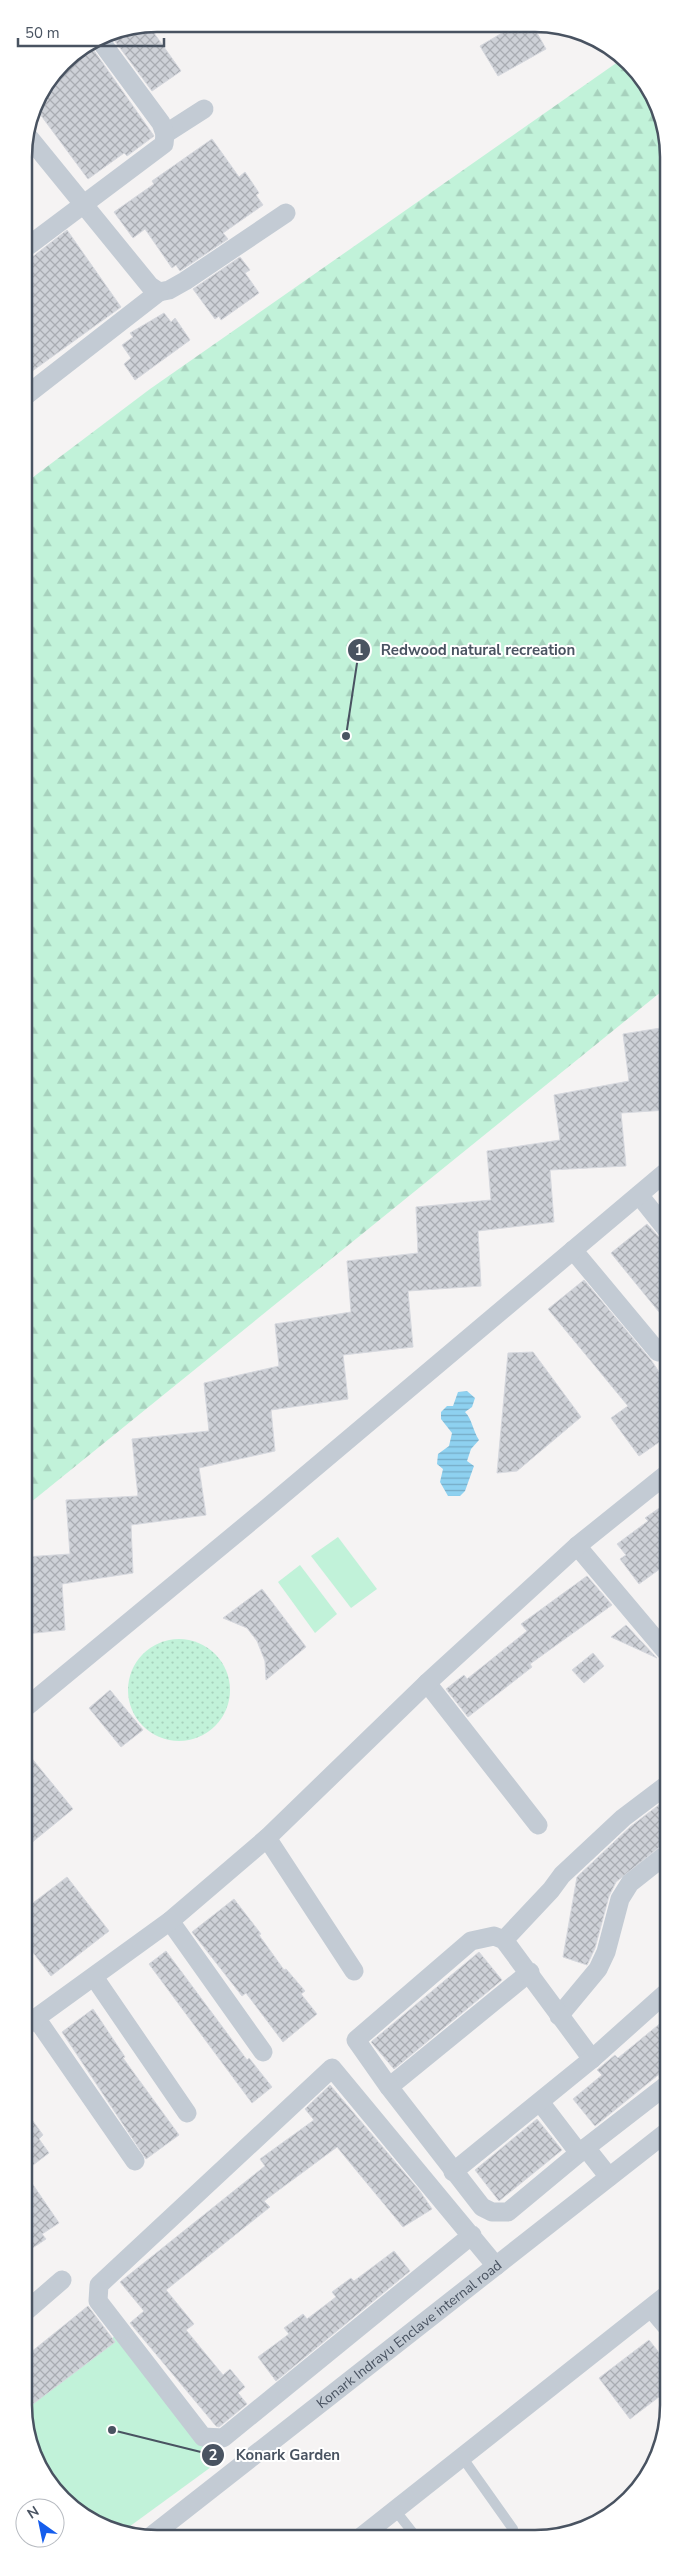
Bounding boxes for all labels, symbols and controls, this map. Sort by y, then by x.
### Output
scale bar [18,15,164,47]
text: 50 m [25,23,60,43]
callout: Redwood natural recreation [346,635,586,665]
text: 1 [354,640,364,660]
text: Redwood natural recreation [381,640,575,660]
street label: Konark Indrayu Enclave internal road [312,2256,505,2413]
callout: Konark Garden [201,2440,350,2470]
text: 2 [208,2445,218,2465]
text: Konark Garden [236,2445,340,2465]
north arrow [15,2498,65,2548]
text: N [24,2502,43,2523]

